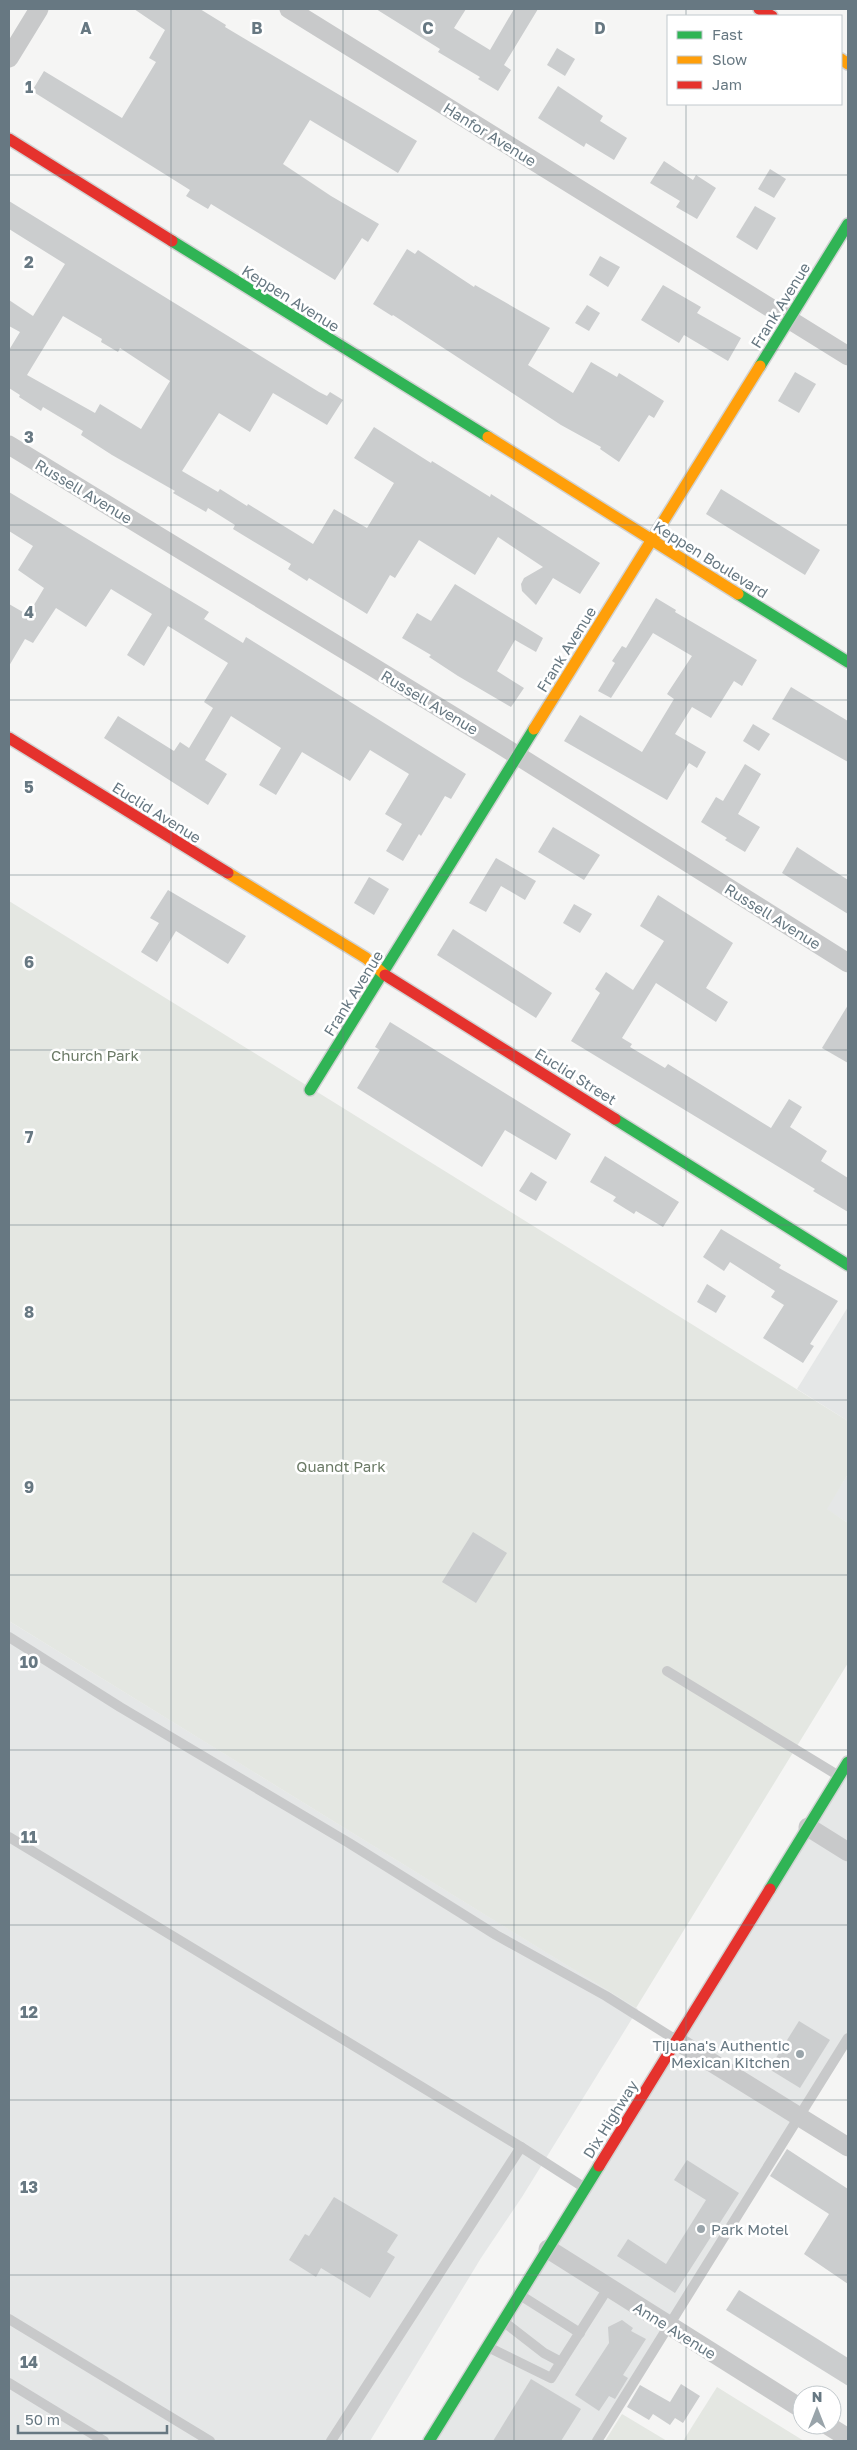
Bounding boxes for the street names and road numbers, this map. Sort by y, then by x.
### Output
street label: Hanfor Avenue [440,98,540,170]
street label: Frank Avenue [747,259,814,351]
street label: Keppen Avenue [239,261,343,335]
street label: Russell Avenue [32,455,136,527]
street label: Keppen Boulevard [651,517,771,601]
street label: Frank Avenue [533,603,600,695]
street label: Russell Avenue [378,666,482,738]
street label: Euclid Avenue [109,778,205,847]
street label: Russell Avenue [722,879,825,953]
street label: Frank Avenue [320,947,387,1039]
street label: Euclid Street [532,1044,620,1108]
street label: Dix Highway [579,2076,641,2161]
street label: Anne Avenue [630,2297,720,2363]

